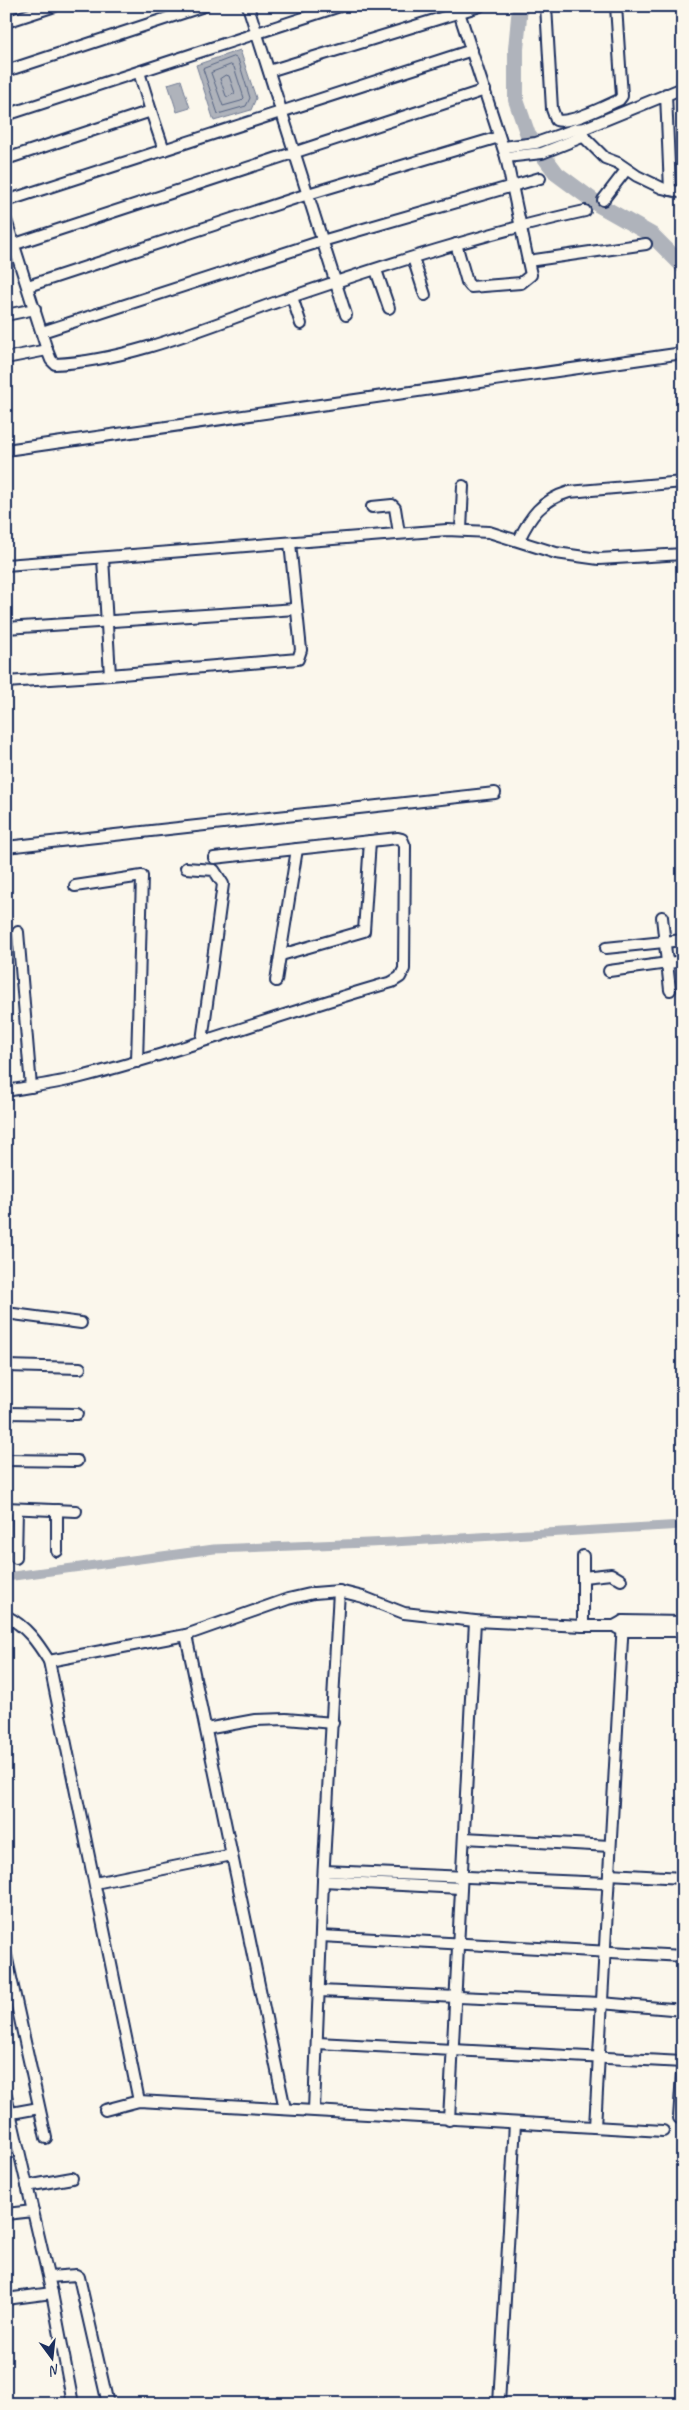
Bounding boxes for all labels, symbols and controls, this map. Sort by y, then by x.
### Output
north arrow [28,2332,78,2382]
text: N [47,2361,62,2380]

